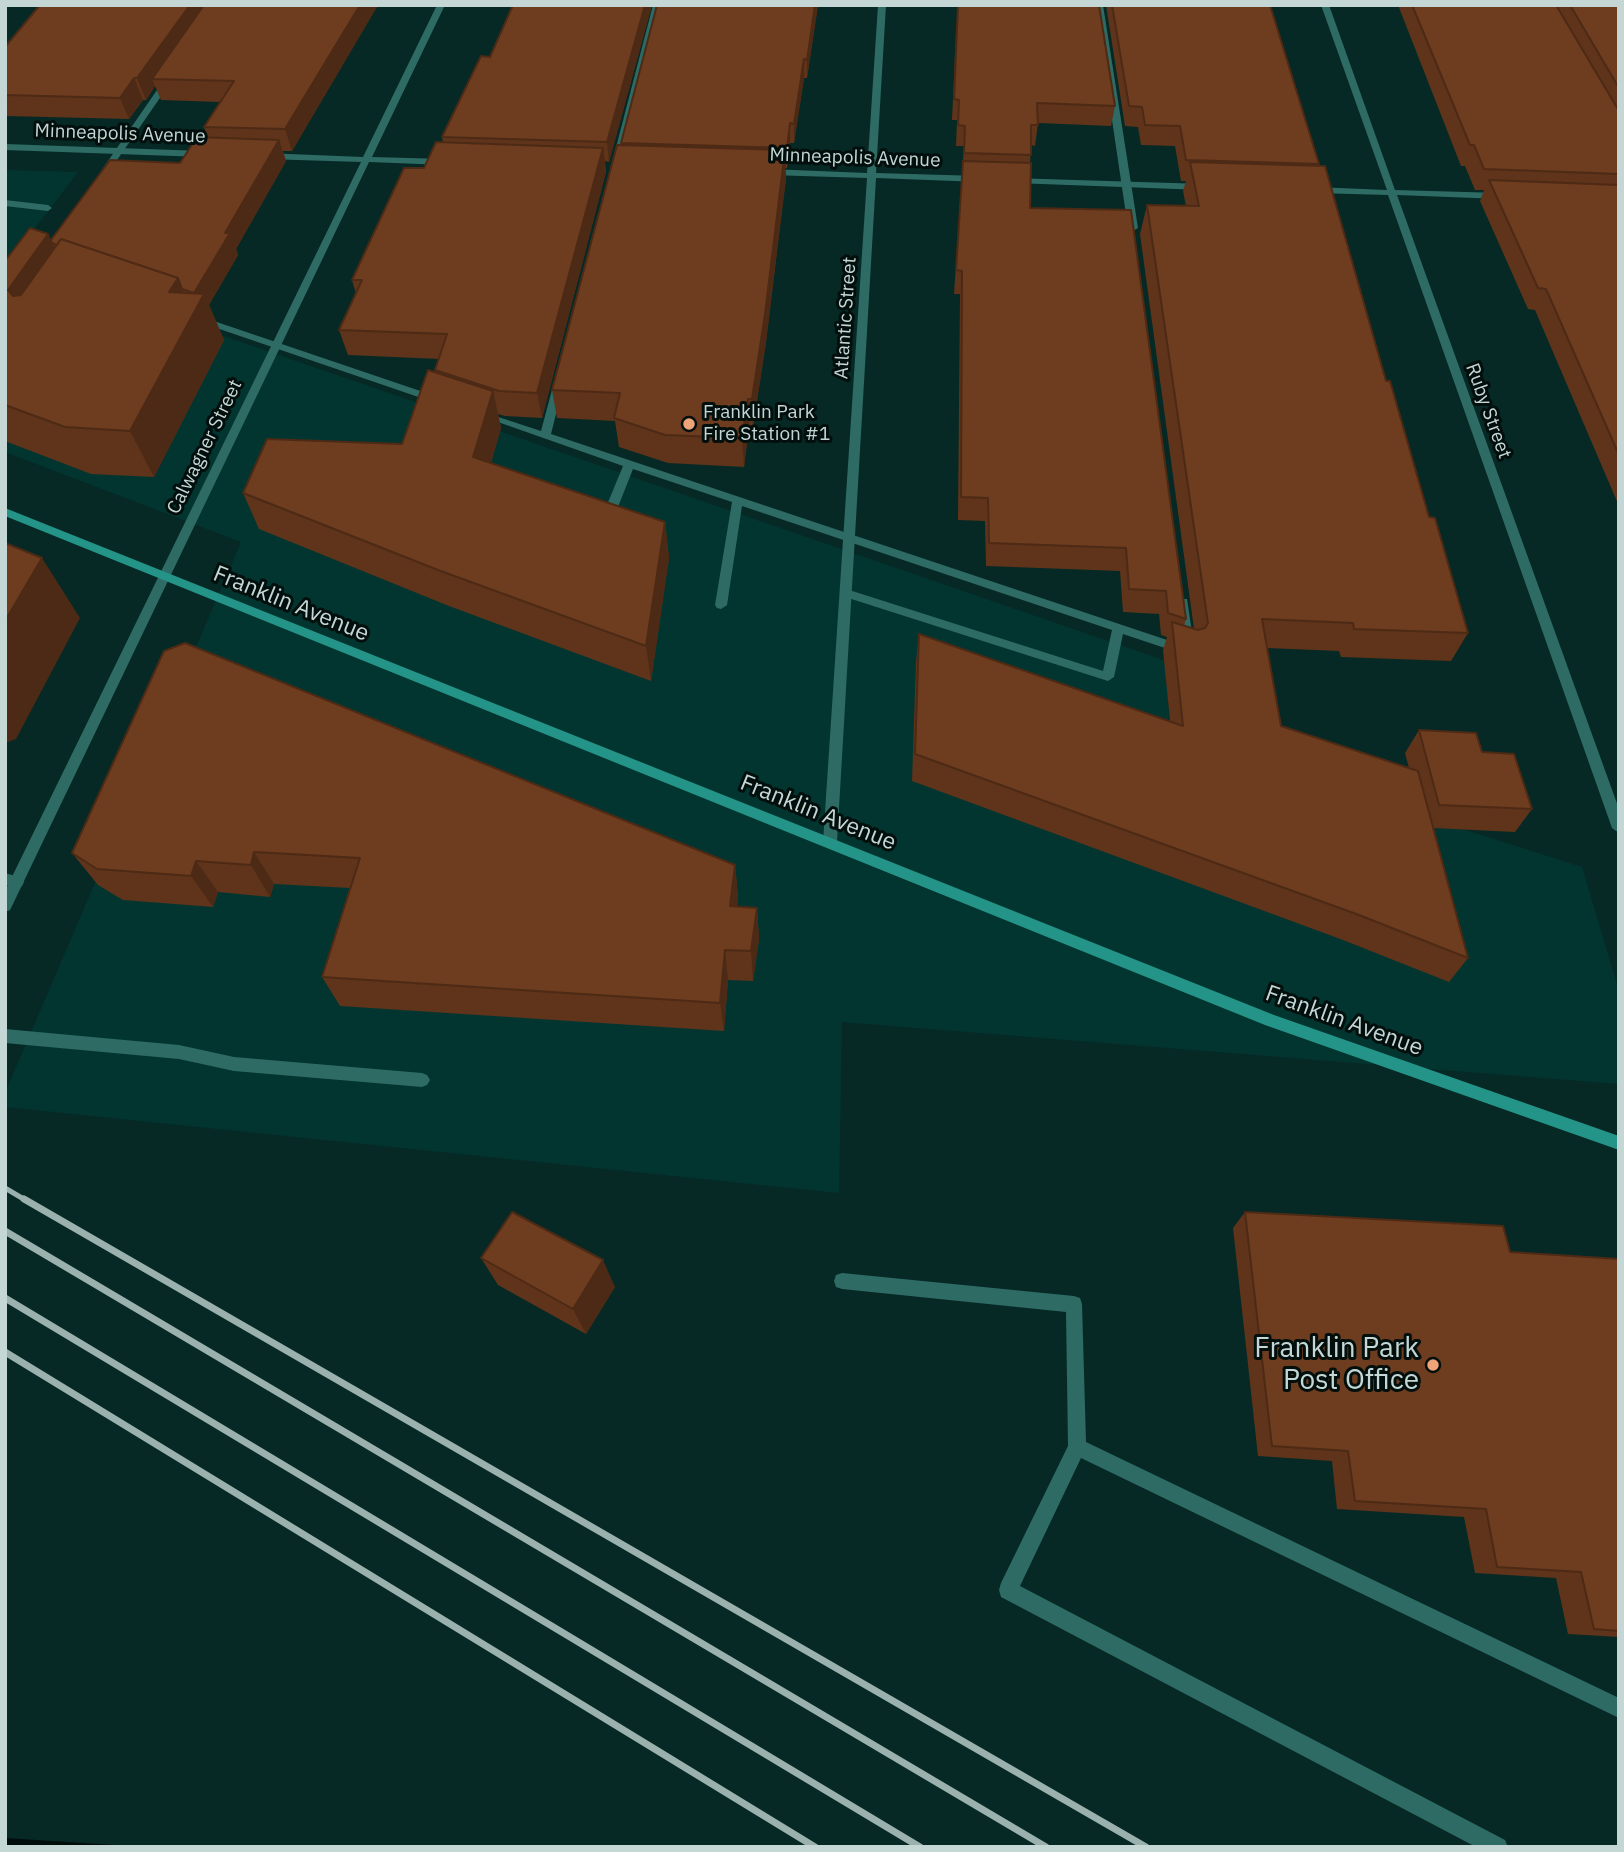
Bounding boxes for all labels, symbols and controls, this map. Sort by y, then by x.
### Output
street label: Minneapolis Avenue [34,120,206,148]
street label: Minneapolis Avenue [769,144,941,172]
street label: Atlantic Street [830,256,862,380]
street label: Ruby Street [1460,360,1516,462]
street label: Calwagner Street [163,376,247,518]
place label: Franklin Park Fire Station #1 [703,402,830,446]
marker: Franklin Park Fire Station #1 [681,416,697,432]
street label: Franklin Avenue [209,560,373,648]
street label: Franklin Avenue [736,769,900,857]
street label: Franklin Avenue [1262,980,1426,1062]
place label: Franklin Park Post Office [1254,1332,1419,1398]
marker: Franklin Park Post Office [1425,1357,1441,1373]

